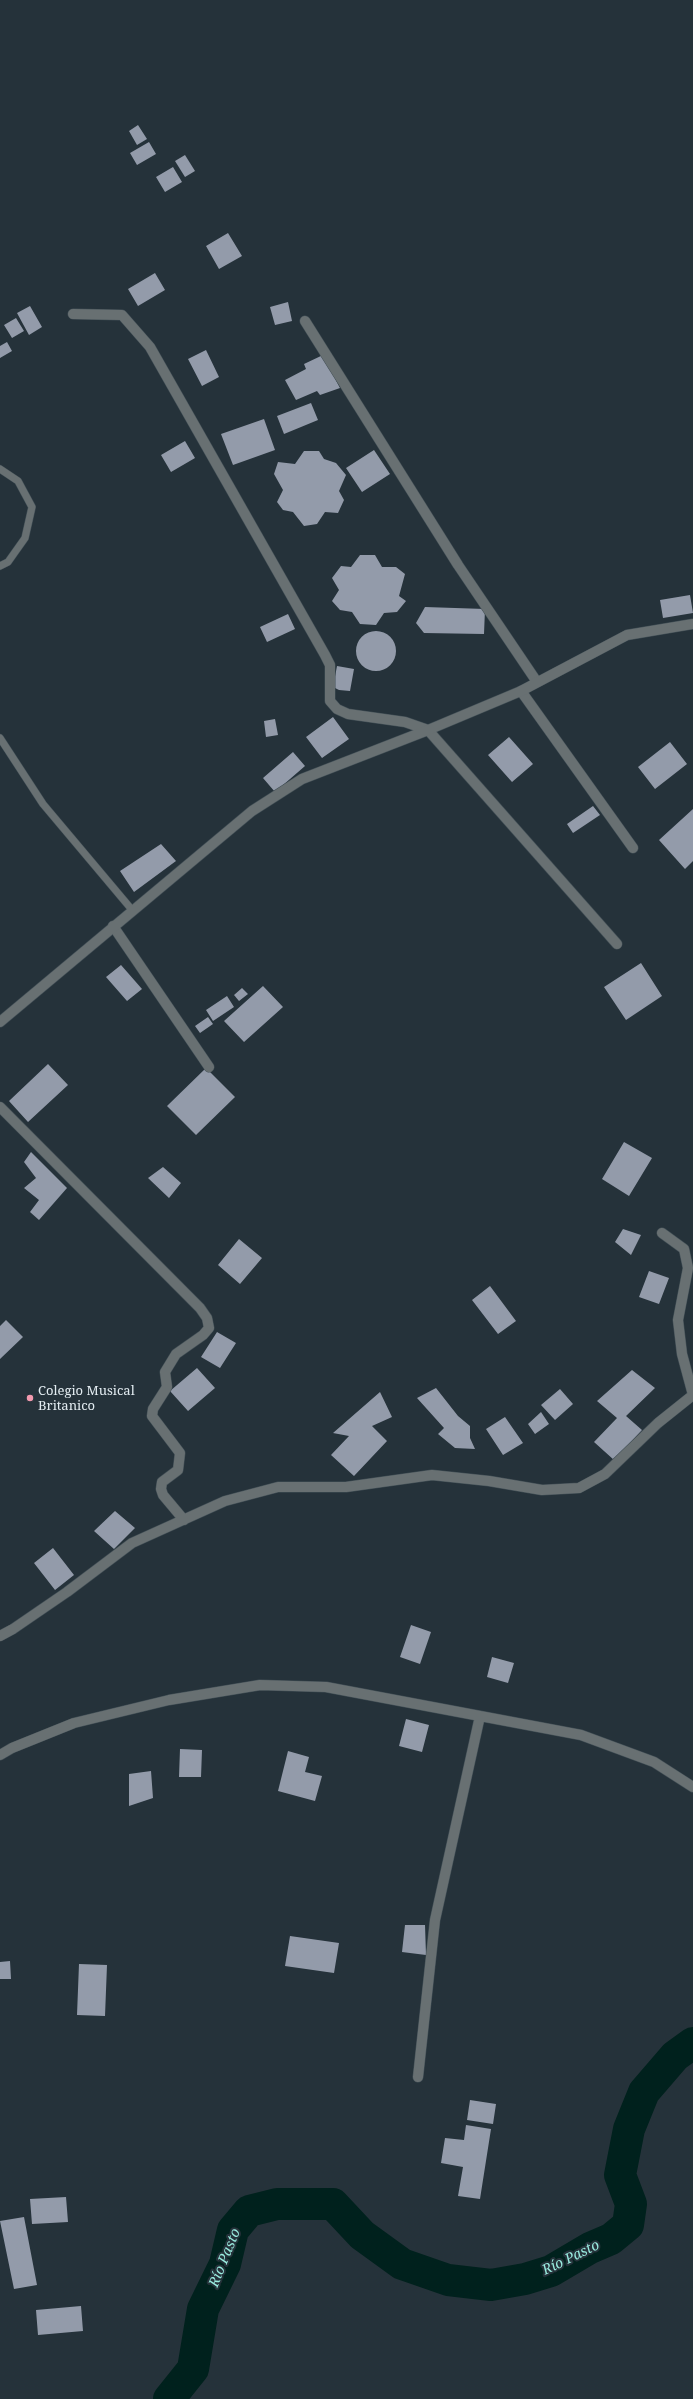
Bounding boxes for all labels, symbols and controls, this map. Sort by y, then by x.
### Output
place label: Colegio Musical Britanico [38,1383,135,1414]
marker: Colegio Musical Britanico [25,1393,35,1403]
water label: Río Pasto [206,2226,244,2290]
water label: Río Pasto [540,2237,602,2279]

